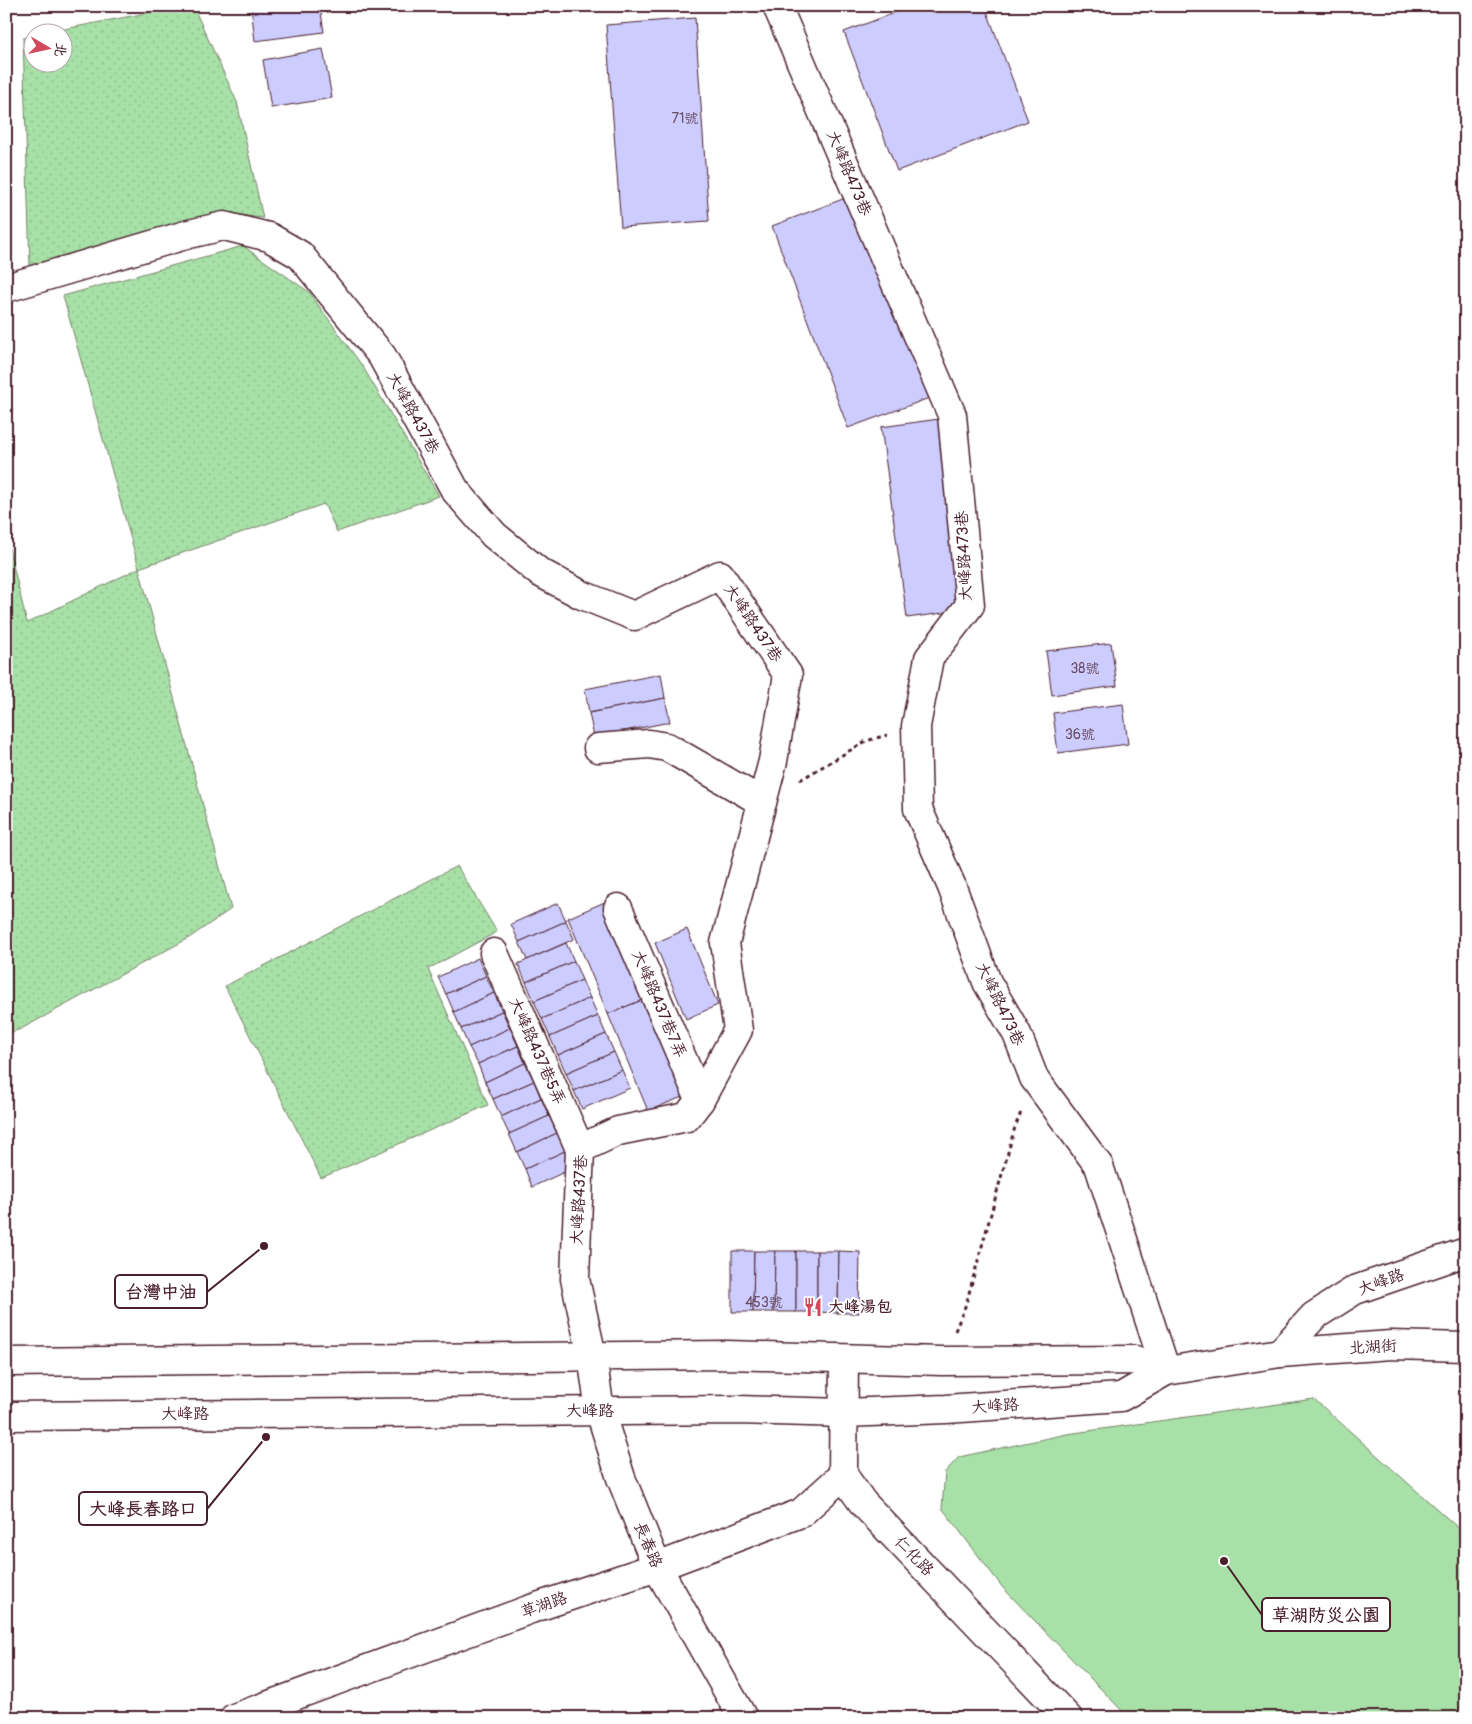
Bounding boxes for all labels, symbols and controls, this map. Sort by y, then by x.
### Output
north arrow [22,22,72,72]
text: 北 [51,42,70,58]
house number: 71號 [672,110,698,127]
street label: 大峰路473巷 [822,127,876,219]
street label: 大峰路437巷 [382,368,444,458]
street label: 大峰路473巷 [952,510,976,602]
street label: 大峰路437巷 [719,580,787,666]
house number: 38號 [1071,660,1099,677]
house number: 36號 [1065,726,1095,743]
street label: 大峰路437巷7弄 [627,947,691,1061]
street label: 大峰路473巷 [971,959,1029,1049]
street label: 大峰路437巷5弄 [504,994,570,1108]
street label: 大峰路437巷 [567,1154,591,1246]
street label: 大峰路 [1355,1264,1407,1300]
callout: 台灣中油 [115,1275,207,1308]
text: 台灣中油 [125,1281,197,1304]
house number: 453號 [745,1294,783,1311]
restaurant icon: 大峰湯包 [802,1296,824,1318]
place label: 大峰湯包 [828,1297,892,1317]
street label: 北湖街 [1349,1336,1397,1358]
street label: 大峰路 [970,1394,1020,1418]
street label: 大峰路 [566,1401,614,1421]
street label: 大峰路 [161,1404,209,1424]
callout: 大峰長春路口 [79,1492,207,1525]
text: 大峰長春路口 [89,1498,197,1521]
street label: 長春路 [629,1519,667,1571]
street label: 仁化路 [890,1532,938,1580]
street label: 草湖路 [518,1588,570,1622]
callout: 草湖防災公園 [1262,1598,1390,1631]
text: 草湖防災公園 [1272,1604,1380,1627]

